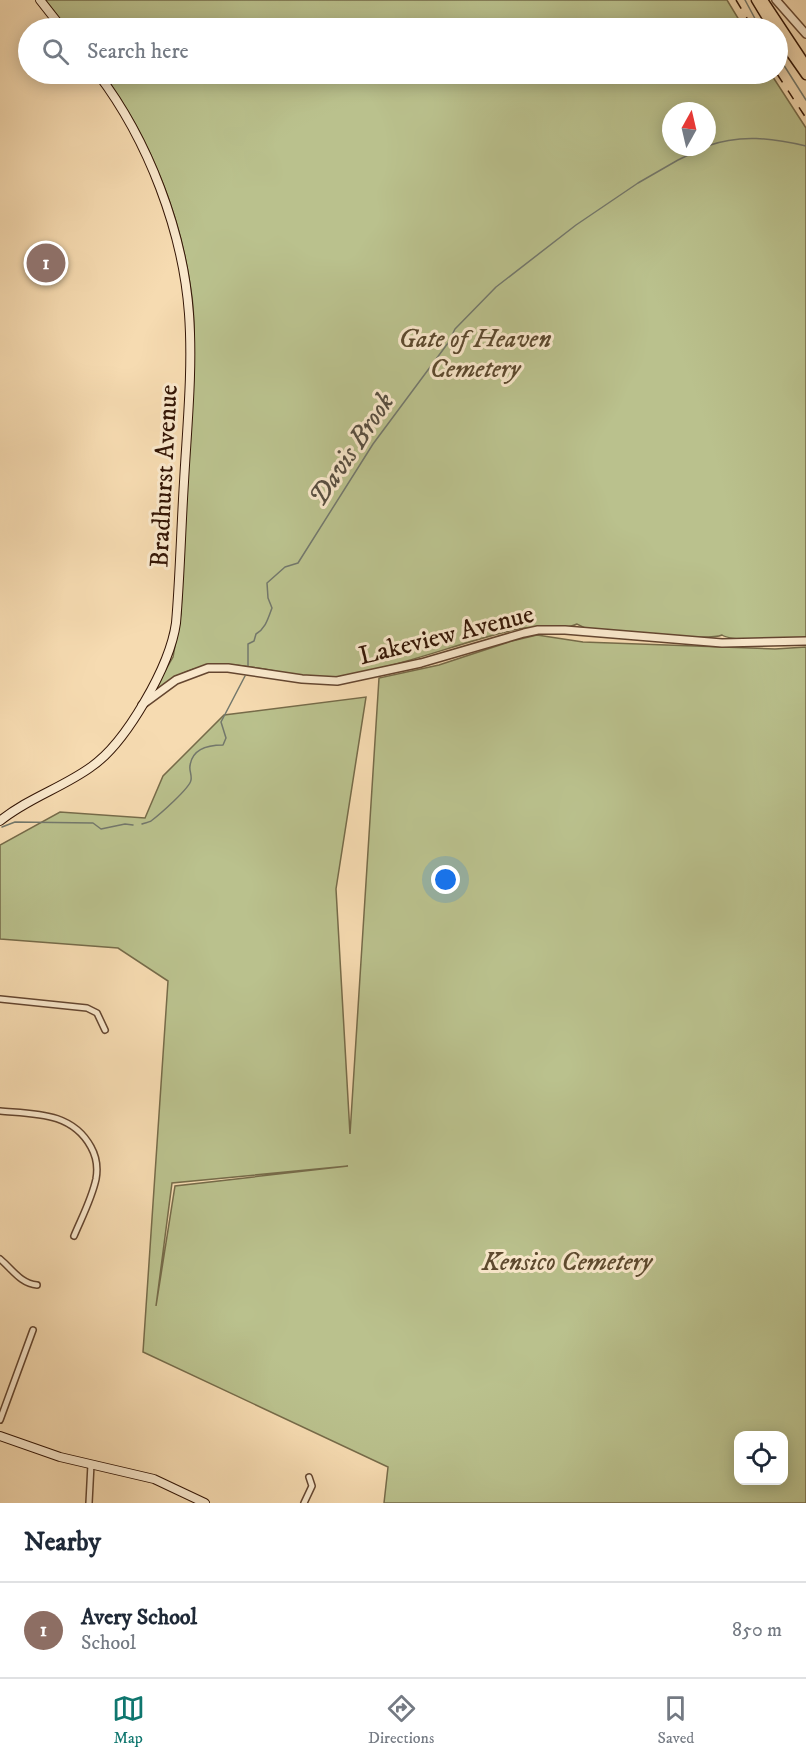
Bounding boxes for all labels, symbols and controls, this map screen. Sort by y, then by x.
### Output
search box [18,18,788,84]
icon: search [39,35,72,68]
text: Search here [87,38,189,65]
north arrow [662,102,716,156]
pin: 1 [26,240,66,286]
park label: Gate of Heaven Cemetery [399,323,551,386]
street label: Bradhurst Avenue [143,384,186,568]
water label: Davis Brook [302,386,402,513]
street label: Lakeview Avenue [355,598,537,673]
your location [431,865,460,894]
park label: Kensico Cemetery [481,1246,654,1279]
map controls [734,1431,788,1485]
button: locate [734,1431,788,1485]
text: Nearby [24,1526,101,1559]
text: Avery School [81,1604,197,1631]
text: 1 [40,1618,47,1643]
text: 850 m [732,1618,782,1643]
text: School [81,1631,136,1656]
tab: Map [112,1692,145,1748]
tab: Directions [368,1692,434,1748]
tab: Saved [658,1692,694,1748]

